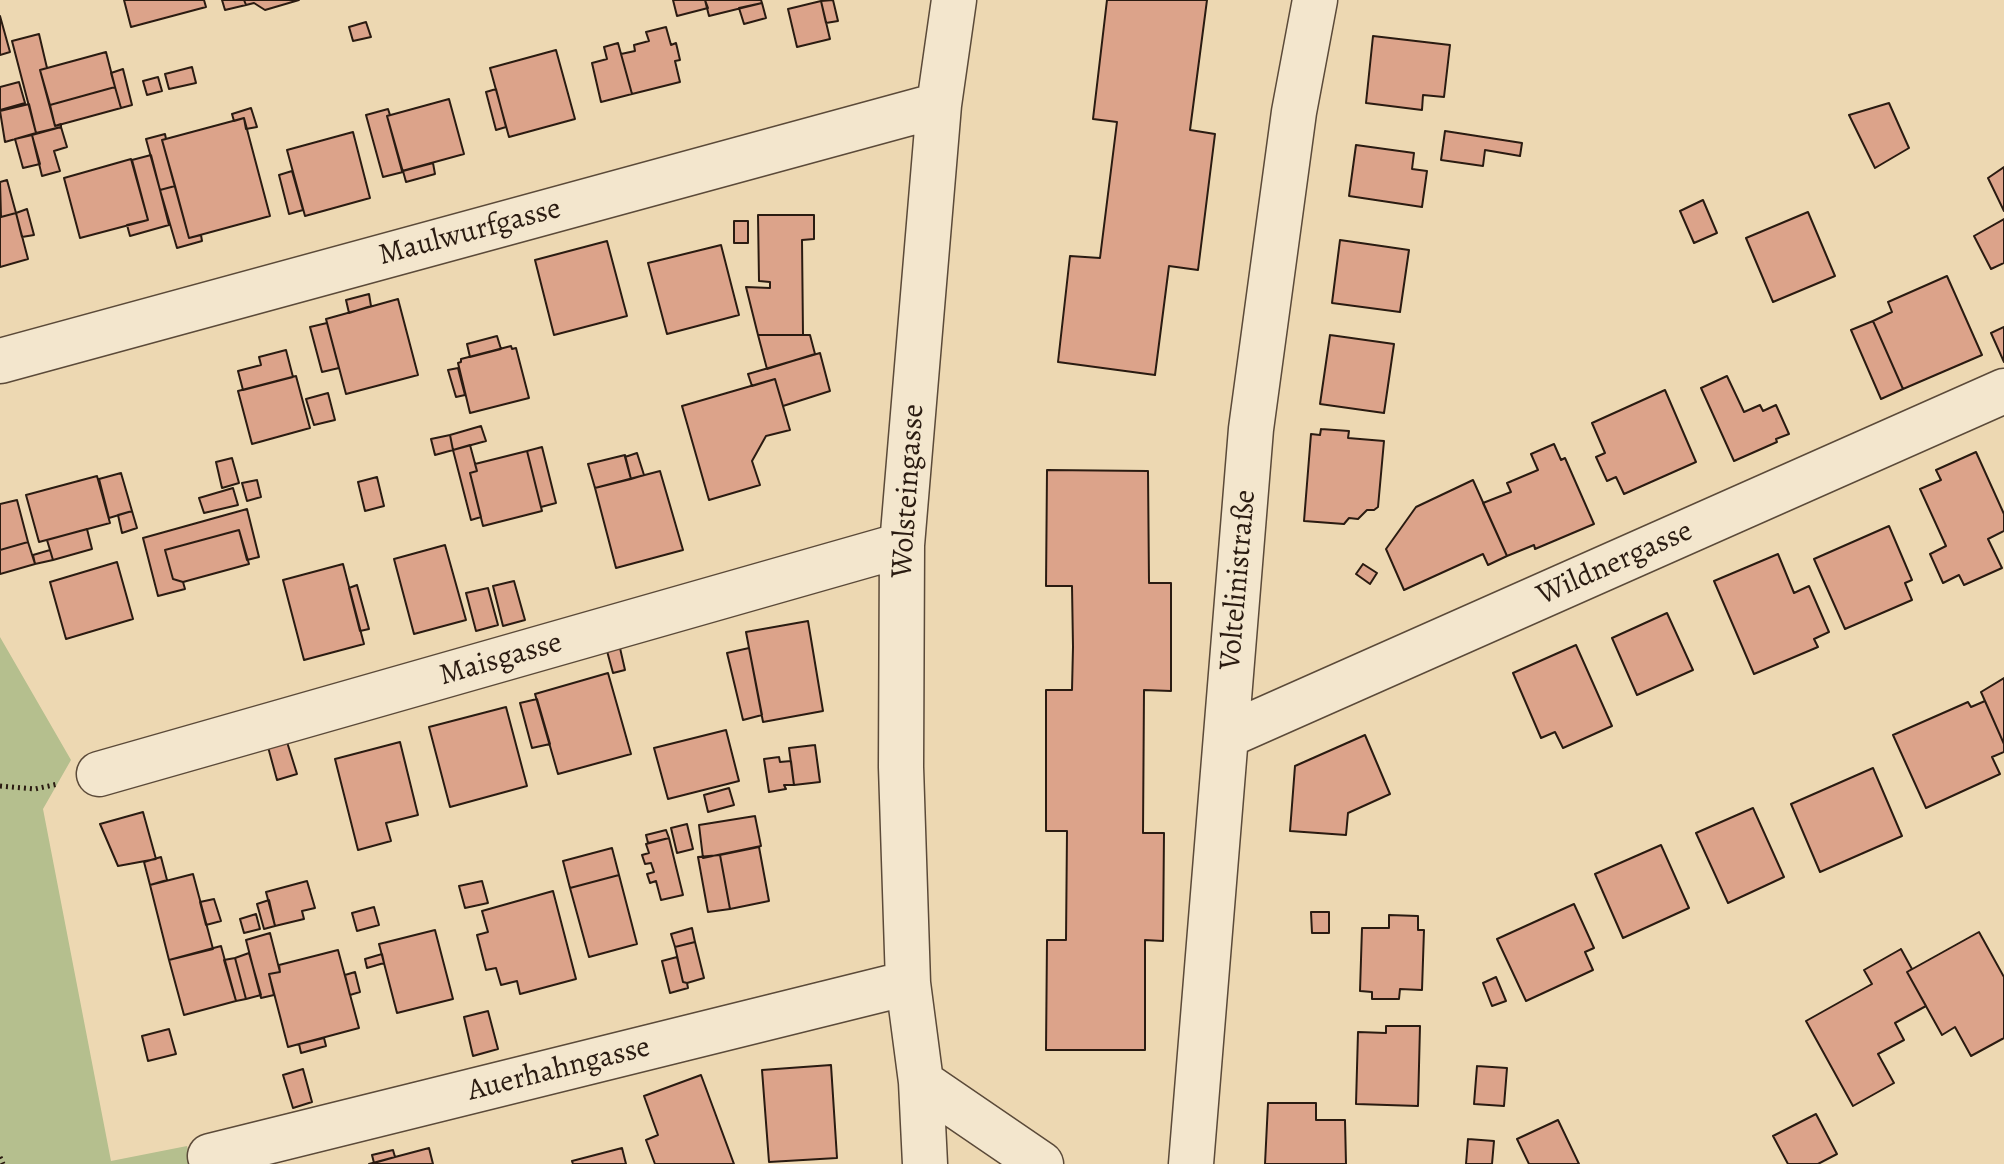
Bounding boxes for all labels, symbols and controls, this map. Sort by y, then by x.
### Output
street label: Maulwurfgasse [375,191,565,275]
street label: Wolsteingasse [885,403,933,579]
street label: Voltelinistraße [1213,488,1265,672]
street label: Wildnergasse [1532,514,1698,614]
street label: Maisgasse [436,625,566,695]
street label: Auerhahngasse [464,1030,654,1110]

